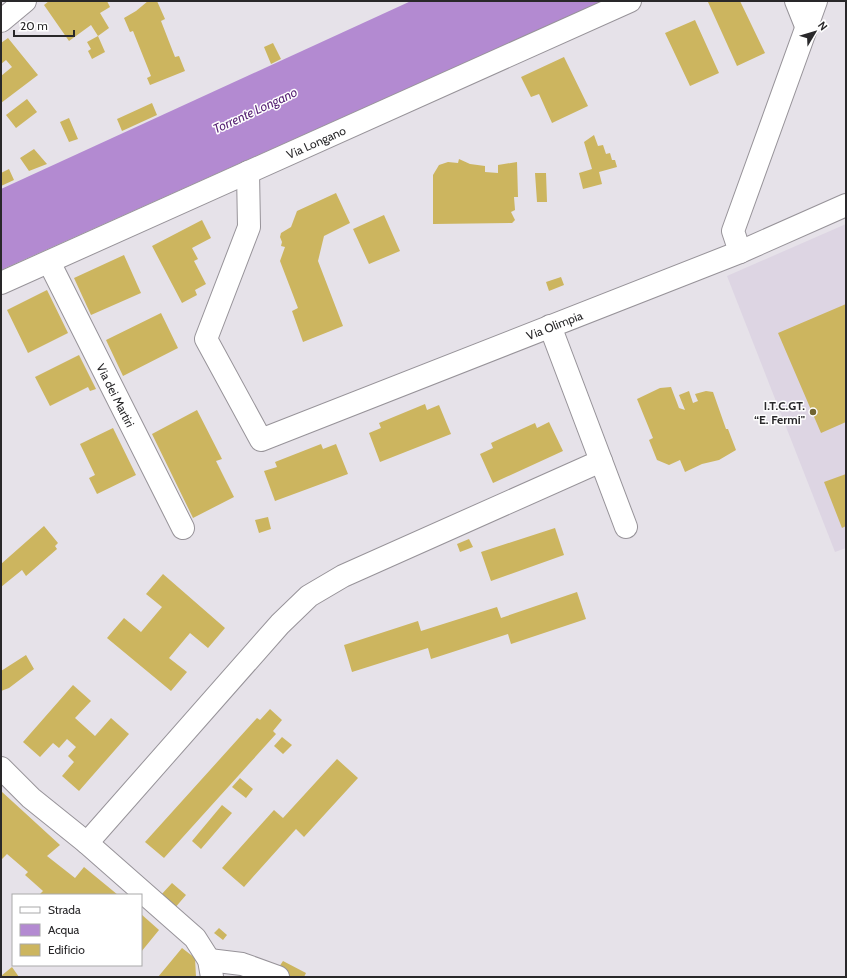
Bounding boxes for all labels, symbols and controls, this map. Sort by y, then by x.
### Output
scale bar [14,12,74,38]
north arrow [795,12,835,52]
text: 20 m [20,18,48,33]
text: N [815,18,831,33]
water label: Torrente Longano [210,83,300,136]
street label: Via Longano [284,122,348,162]
street label: Via Olimpia [524,307,585,343]
street label: Via dei Martiri [94,361,138,429]
place label: I.T.C.GT. “E. Fermi" [754,398,805,427]
marker: I.T.C.GT. “E. Fermi" [808,407,818,417]
legend [12,894,142,966]
text: Strada [48,902,81,917]
text: Acqua [48,922,80,937]
text: Edificio [48,942,85,957]

